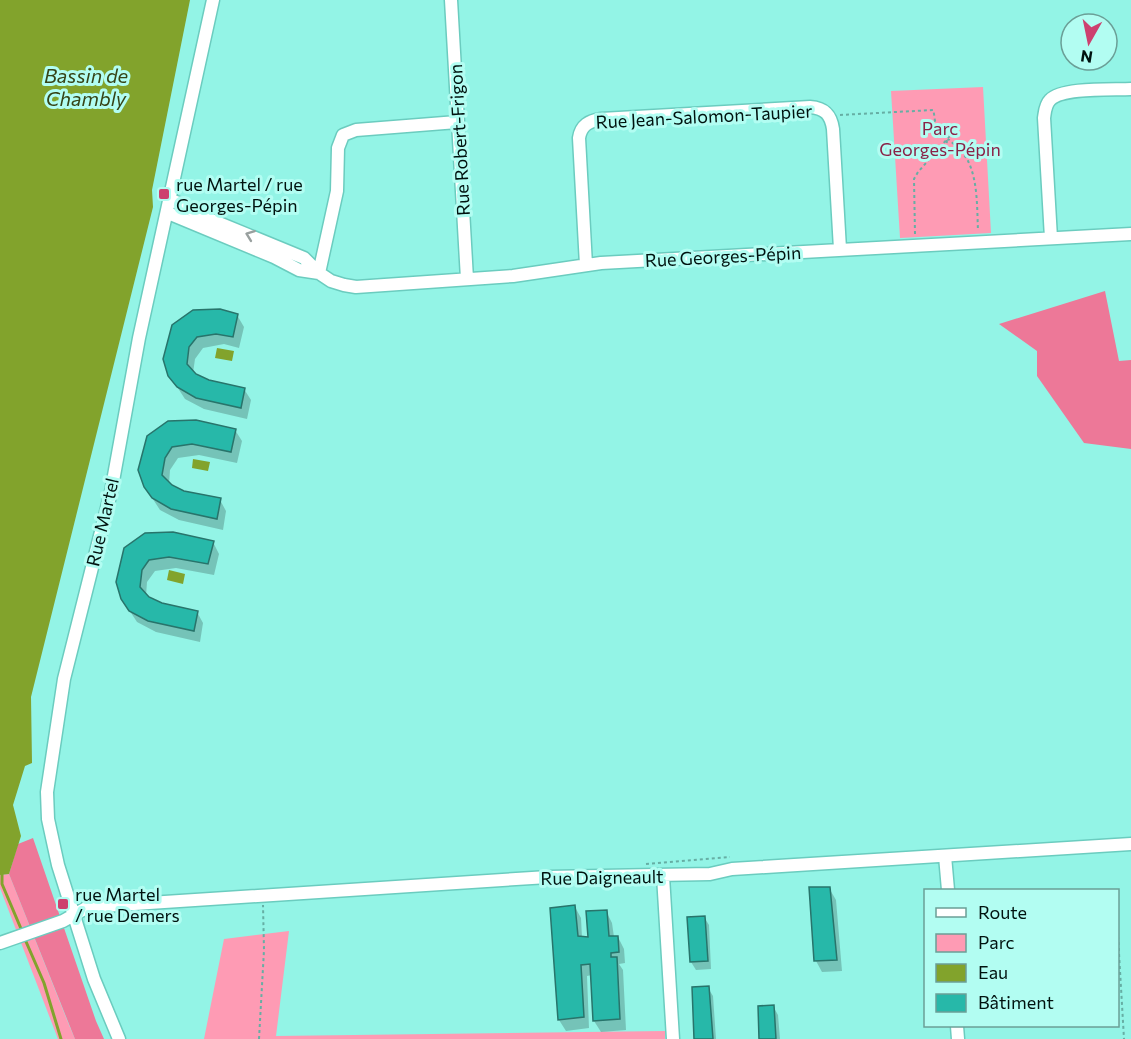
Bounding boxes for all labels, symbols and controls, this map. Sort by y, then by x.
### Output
north arrow [1059,12,1119,72]
text: N [1079,47,1094,68]
water label: Bassin de Chambly [44,63,128,110]
street label: Rue Robert-Frigon [444,64,474,216]
street label: Rue Jean-Salomon-Taupier [595,99,813,133]
park label: Parc Georges-Pépin [879,117,1001,160]
place label: rue Martel / rue Georges-Pépin [176,173,303,216]
marker: rue Martel / rue Georges-Pépin [157,187,171,201]
one-way arrow [245,230,256,242]
street label: Rue Georges-Pépin [644,241,802,271]
street label: Rue Martel [81,476,123,568]
street label: Rue Daigneault [540,865,664,889]
place label: rue Martel / rue Demers [75,883,180,926]
legend [924,889,1119,1027]
marker: rue Martel / rue Demers [56,897,70,911]
text: Route [978,901,1027,923]
text: Parc [978,931,1015,953]
text: Eau [978,961,1008,983]
text: Bâtiment [978,991,1054,1013]

